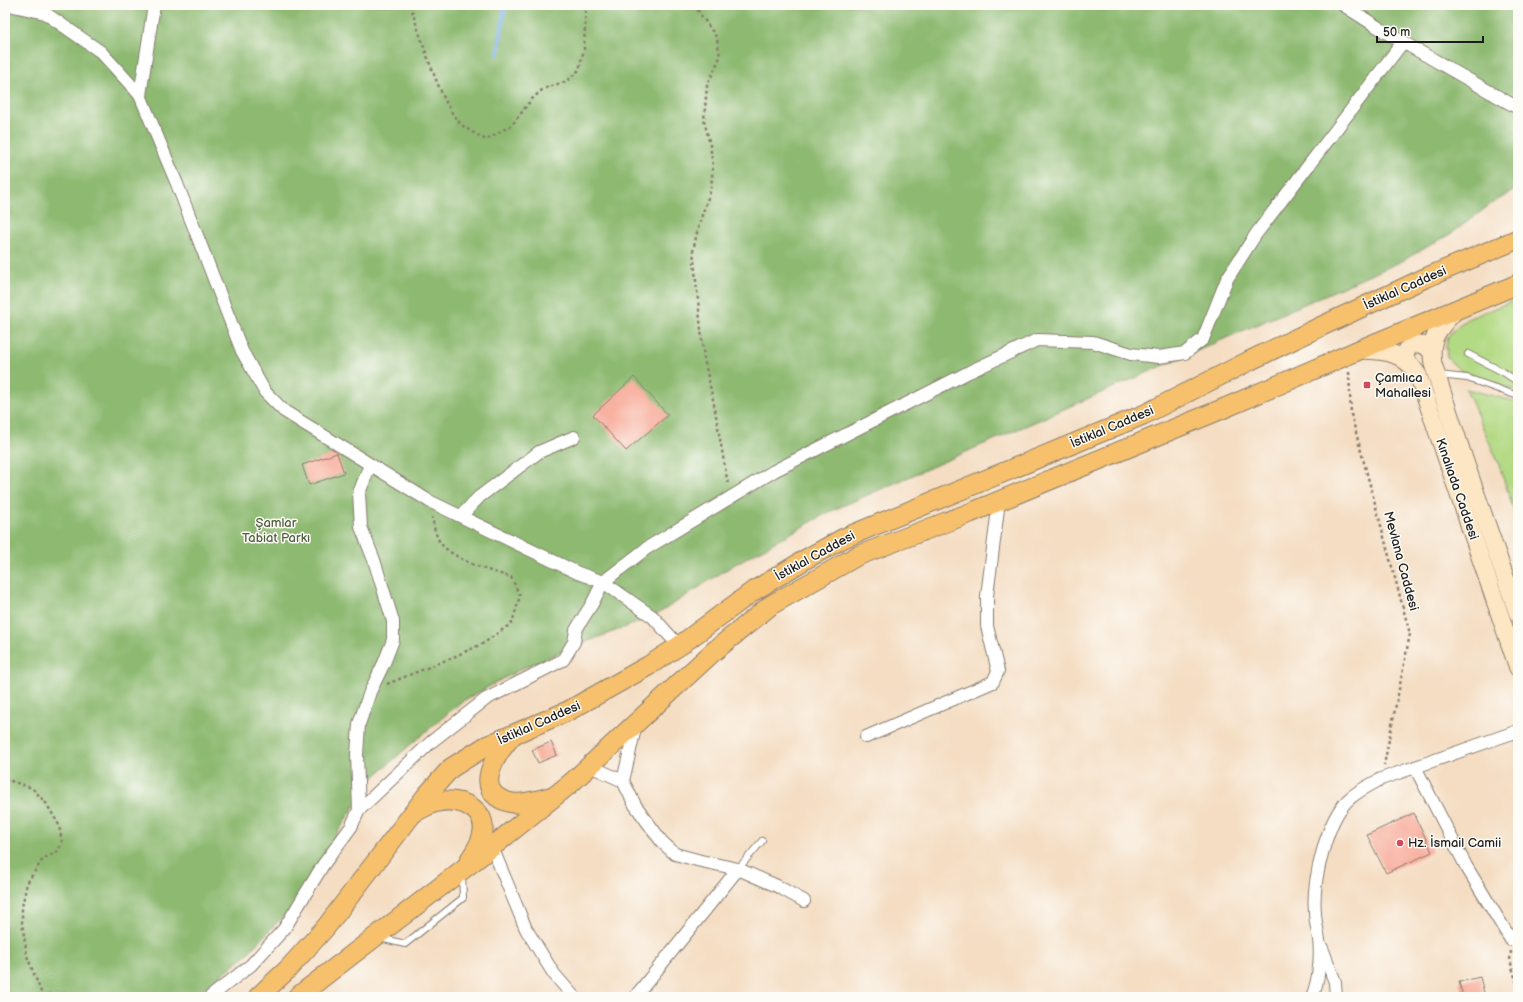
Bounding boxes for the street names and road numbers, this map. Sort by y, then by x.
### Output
street label: İstiklal Caddesi [1361,263,1449,313]
street label: İstiklal Caddesi [1068,402,1156,452]
street label: Kınalıada Caddesi [1432,436,1482,542]
street label: Mevlana Caddesi [1380,510,1422,612]
street label: İstiklal Caddesi [772,527,858,585]
street label: İstiklal Caddesi [495,698,583,748]

